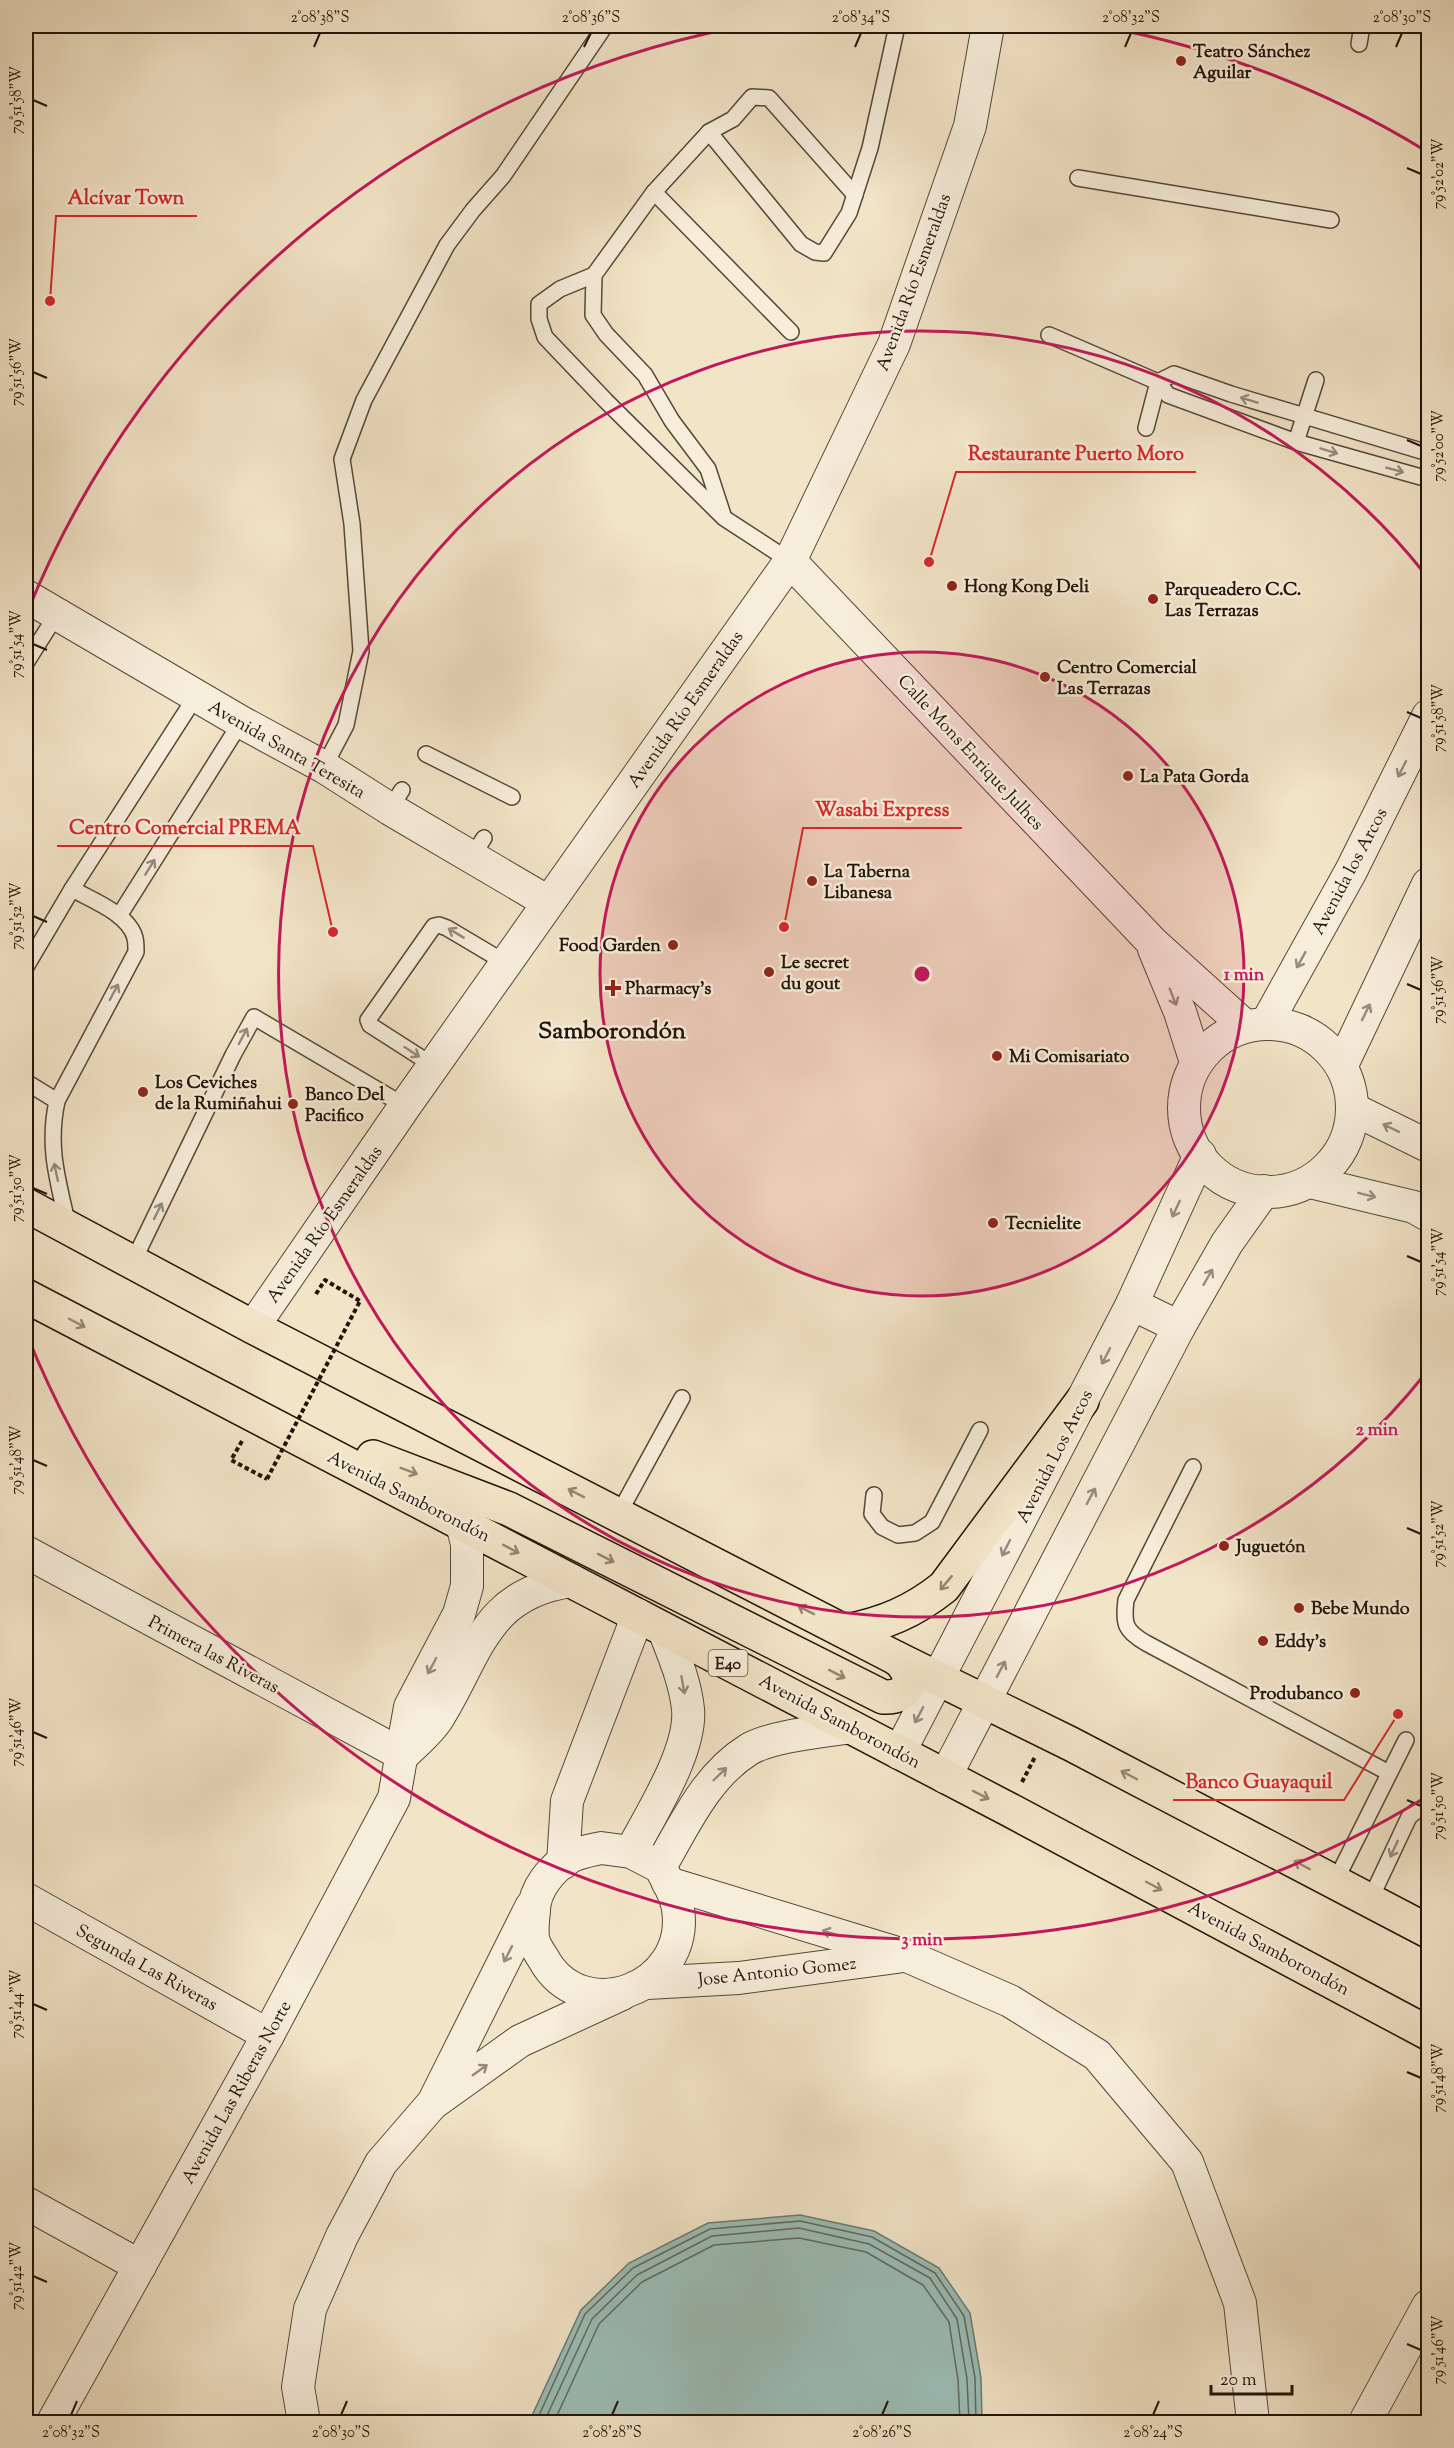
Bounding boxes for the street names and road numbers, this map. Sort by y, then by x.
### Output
street label: Avenida Río Esmeraldas [871,190,959,375]
street label: Avenida Río Esmeraldas [622,626,751,794]
street label: Calle Mons Enrique Julhes [890,670,1049,837]
street label: Avenida Santa Teresita [203,695,369,806]
street label: Avenida los Arcos [1306,804,1395,940]
street label: Avenida Río Esmeraldas [261,1141,390,1309]
street label: Avenida Los Arcos [1011,1386,1101,1528]
street label: Avenida Samborondón [322,1445,494,1550]
street label: Primera las Riveras [143,1610,283,1701]
road number: E40 [708,1650,748,1676]
street label: Avenida Samborondón [754,1669,925,1777]
street label: Avenida Samborondón [1183,1896,1354,2004]
street label: Segunda Las Riveras [70,1919,222,2019]
street label: Jose Antonio Gomez [696,1952,858,1994]
street label: Avenida Las Riberas Norte [176,1996,299,2189]

